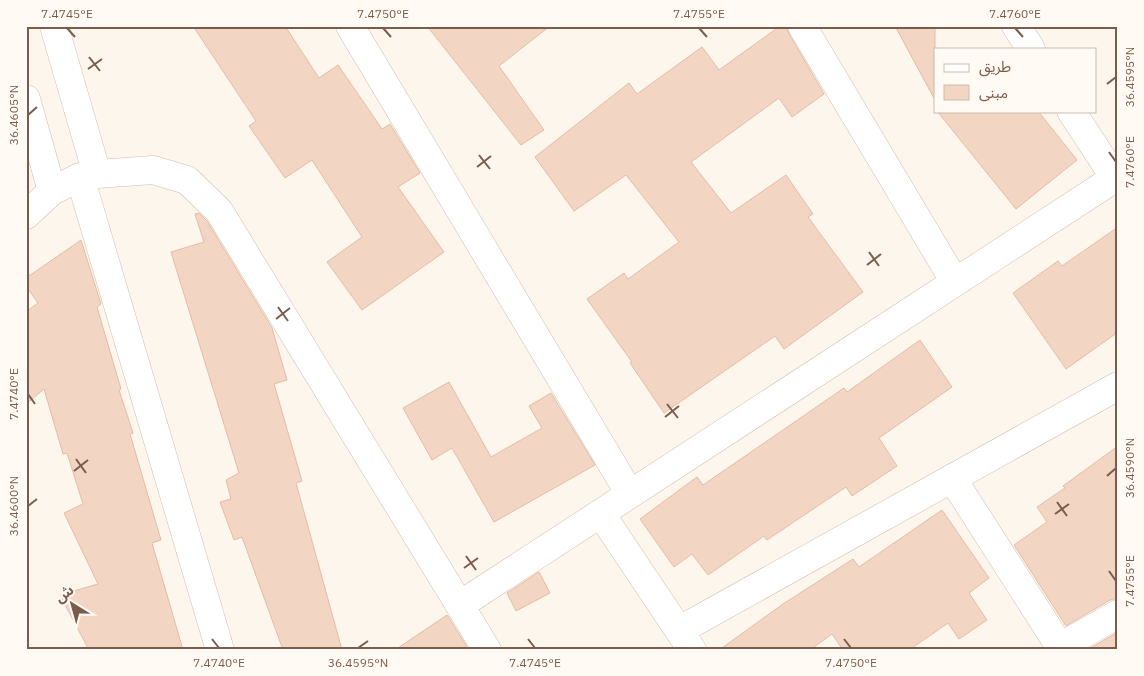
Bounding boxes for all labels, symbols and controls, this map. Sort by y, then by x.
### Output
text: 7.4745°E [41,6,93,21]
text: 7.4750°E [357,6,409,21]
text: 7.4755°E [673,6,725,21]
text: 7.4760°E [989,6,1041,21]
text: 36.4595°N [1122,47,1137,107]
legend [934,48,1096,112]
text: طريق [979,57,1011,77]
text: مبنى [979,83,1008,102]
text: 36.4605°N [6,85,21,145]
text: 7.4760°E [1122,136,1137,188]
text: 7.4740°E [6,368,21,420]
text: 36.4590°N [1122,438,1137,498]
text: 36.4600°N [6,476,21,536]
text: 7.4755°E [1122,555,1137,607]
north arrow [48,578,98,628]
text: ش [51,581,77,607]
text: 7.4740°E [193,655,245,670]
text: 36.4595°N [328,655,388,670]
text: 7.4745°E [509,655,561,670]
text: 7.4750°E [825,655,877,670]

